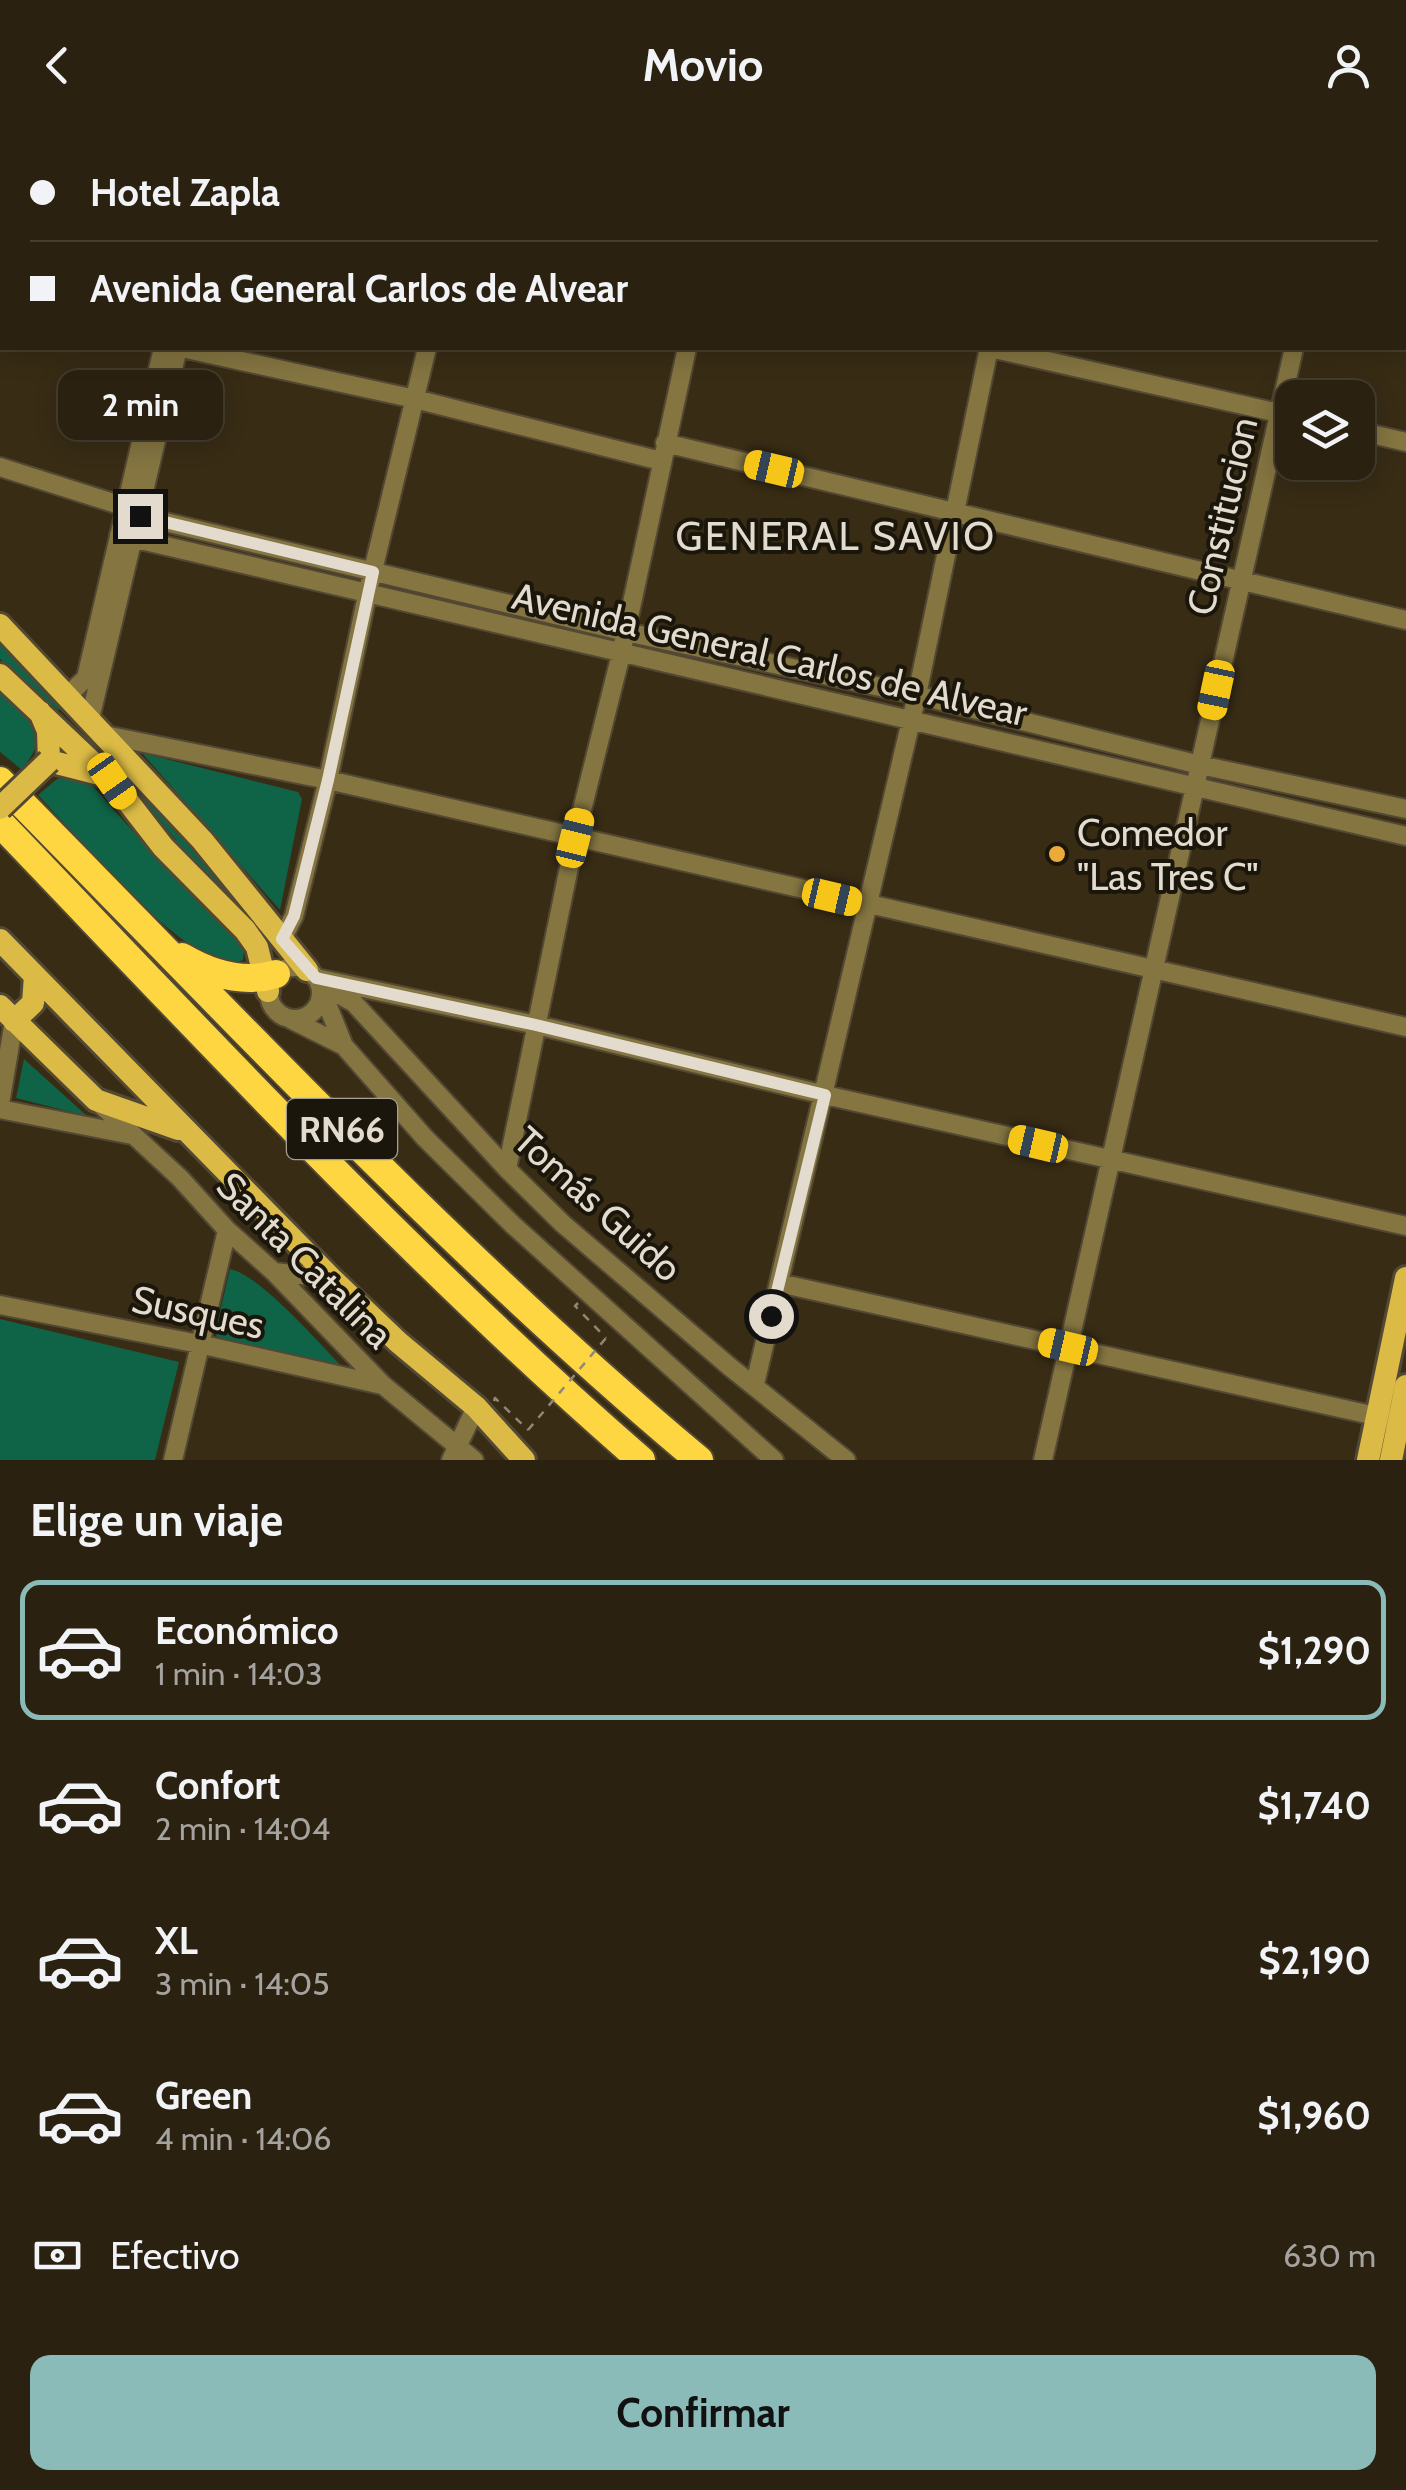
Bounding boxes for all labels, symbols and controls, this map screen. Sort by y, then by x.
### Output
icon: back [30,38,85,93]
text: Movio [643,38,763,92]
icon: person [1321,38,1376,93]
text: Hotel Zapla [90,169,280,216]
text: Avenida General Carlos de Alvear [90,265,628,312]
callout: 2 min [58,371,222,441]
map controls [1275,380,1375,480]
button: layers [1275,380,1375,480]
text: 2 min [102,385,179,424]
street label: Constitucion [1176,412,1268,620]
car [741,448,807,490]
route end [118,494,163,539]
district label: GENERAL SAVIO [675,511,997,560]
street label: Avenida General Carlos de Alvear [508,572,1032,736]
car [1195,658,1237,722]
car [83,748,141,814]
car [553,805,597,871]
place label: Comedor "Las Tres C" [1077,809,1259,900]
marker: Comedor "Las Tres C" [1046,843,1068,865]
car [799,876,865,918]
road number: RN66 [287,1099,397,1159]
street label: Tomás Guido [505,1117,691,1291]
car [1005,1123,1071,1165]
street label: Santa Catalina [207,1162,403,1358]
street label: Susques [128,1275,268,1349]
route start [749,1294,794,1339]
car [1035,1326,1101,1368]
text: Elige un viaje [30,1493,283,1547]
icon: car [35,1605,125,1695]
text: Económico [155,1607,339,1654]
text: $1,290 [1258,1627,1371,1674]
text: 1 min · 14:03 [155,1654,323,1693]
icon: car [35,1760,125,1850]
text: Confort [155,1762,280,1809]
text: $1,740 [1258,1782,1371,1829]
text: 2 min · 14:04 [155,1809,330,1848]
icon: car [35,1915,125,2005]
text: XL [155,1917,198,1964]
text: $2,190 [1259,1937,1371,1984]
text: 3 min · 14:05 [155,1964,330,2003]
icon: car [35,2070,125,2160]
text: Green [155,2072,252,2119]
text: $1,960 [1257,2092,1371,2139]
text: 4 min · 14:06 [155,2119,332,2158]
icon: cash [30,2228,85,2283]
text: Efectivo [110,2232,240,2279]
text: 630 m [1283,2236,1376,2275]
button: Confirmar [30,2355,1376,2470]

